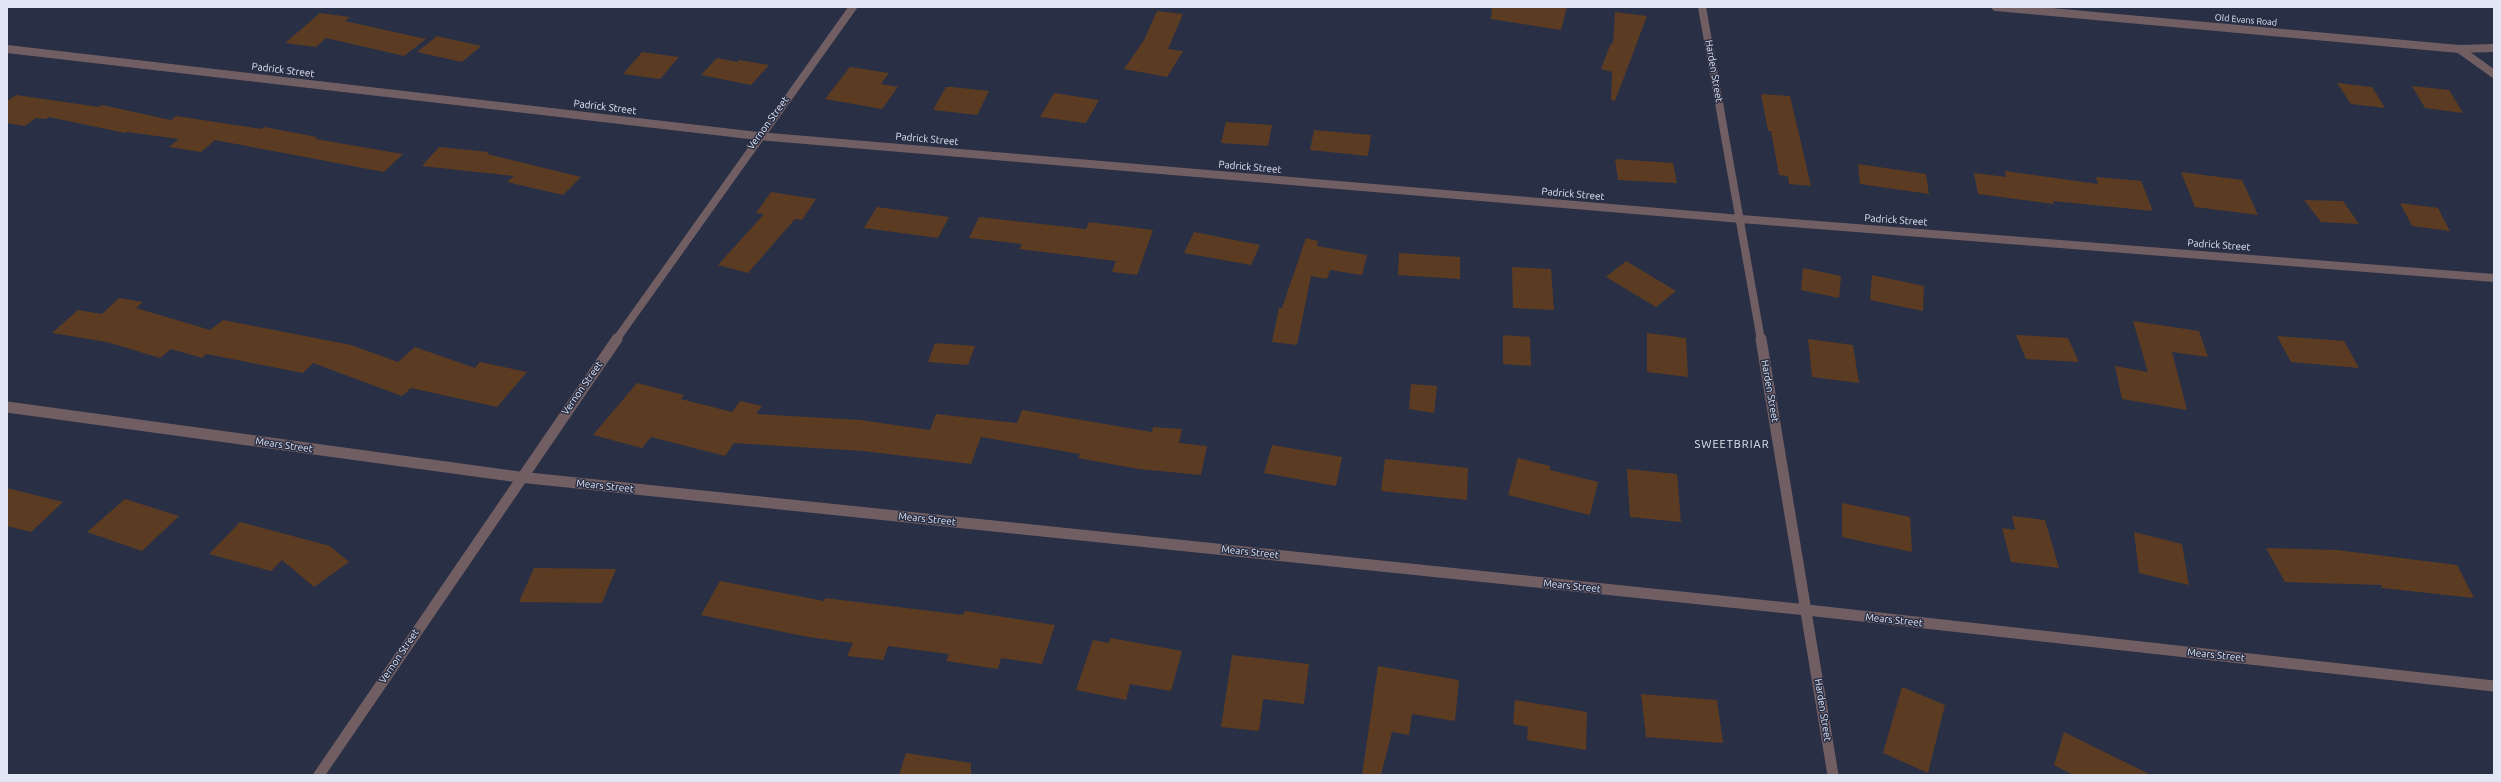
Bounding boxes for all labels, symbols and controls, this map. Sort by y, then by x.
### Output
street label: Old Evans Road [2214,12,2278,28]
street label: Harden Street [1703,39,1725,103]
street label: Padrick Street [251,60,315,80]
street label: Vernon Street [745,94,791,152]
street label: Padrick Street [573,97,637,117]
street label: Padrick Street [895,130,959,148]
street label: Padrick Street [1218,158,1282,176]
street label: Padrick Street [1541,185,1605,203]
street label: Padrick Street [1864,212,1928,228]
street label: Padrick Street [2187,237,2251,253]
street label: Vernon Street [559,359,605,417]
street label: Harden Street [1759,359,1781,423]
street label: Mears Street [255,435,313,455]
district label: SWEETBRIAR [1694,437,1770,451]
street label: Mears Street [576,477,634,495]
street label: Mears Street [898,510,956,528]
street label: Mears Street [1221,543,1279,561]
street label: Mears Street [1543,577,1601,595]
street label: Mears Street [1865,611,1923,629]
street label: Vernon Street [376,627,422,685]
street label: Mears Street [2187,646,2245,664]
street label: Harden Street [1812,678,1834,742]

